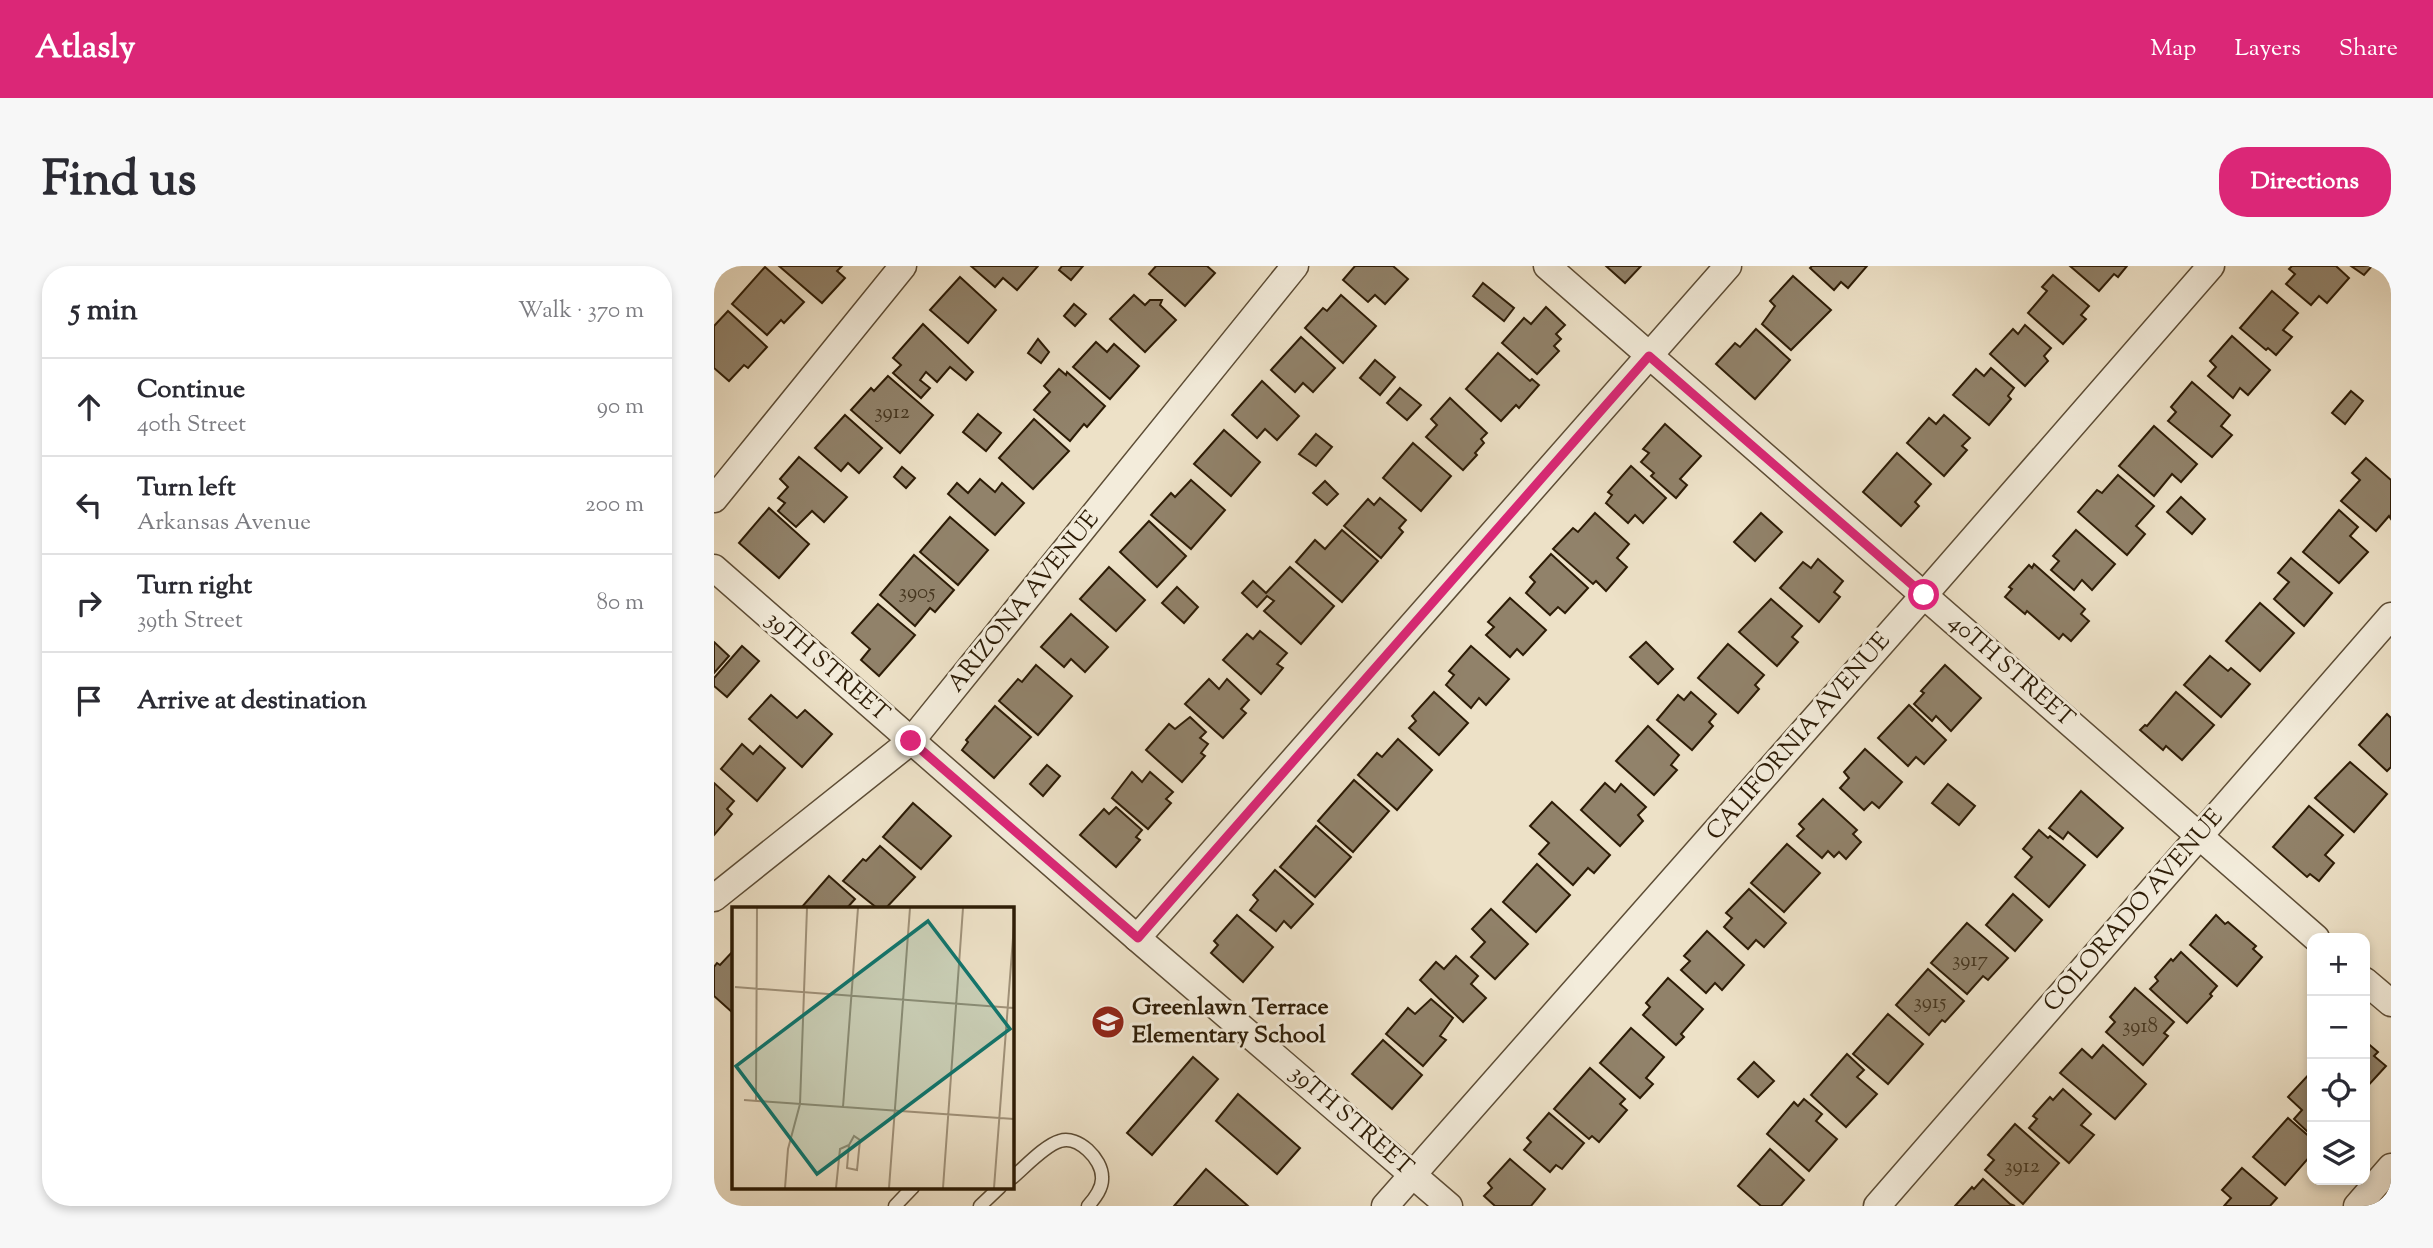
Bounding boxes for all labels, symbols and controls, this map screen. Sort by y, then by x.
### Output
text: Atlasly [35,25,135,73]
text: Map [2150,32,2196,66]
text: Layers [2234,32,2301,66]
text: Share [2339,32,2398,66]
text: Find us [42,147,196,217]
button: Directions [2219,147,2391,217]
text: 5 min [70,290,138,333]
text: Walk · 370 m [518,295,644,328]
text: Continue [137,372,245,409]
icon: ahead [70,388,108,426]
text: 90 m [597,391,644,424]
house number: 3912 [874,398,910,428]
text: 40th Street [137,409,246,442]
text: Turn left [137,470,236,507]
icon: left [70,486,108,524]
text: 200 m [585,489,644,522]
street label: ARIZONA AVENUE [940,504,1108,700]
text: Arkansas Avenue [137,507,311,540]
text: Turn right [137,568,252,605]
house number: 3905 [899,578,935,608]
route start [1908,579,1939,610]
icon: right [70,584,108,622]
text: 80 m [596,587,644,620]
street label: 39TH STREET [758,604,896,731]
text: 39th Street [137,605,243,638]
street label: 40TH STREET [1940,606,2082,736]
street label: CALIFORNIA AVENUE [1699,625,1899,849]
icon: arrive [70,682,108,720]
text: Arrive at destination [137,683,367,720]
route end [895,725,926,756]
street label: COLORADO AVENUE [2036,802,2232,1020]
inset map [732,907,1013,1188]
map controls [2307,933,2370,1185]
button: + [2307,933,2370,996]
house number: 3917 [1952,946,1989,976]
house number: 3915 [1914,988,1946,1018]
place label: Greenlawn Terrace Elementary School [1132,991,1329,1053]
button: − [2307,996,2370,1059]
school or university icon: Greenlawn Terrace Elementary School [1089,1003,1127,1041]
house number: 3918 [2122,1012,2158,1042]
street label: 39TH STREET [1282,1058,1420,1185]
button: locate [2307,1059,2370,1122]
button: layers [2307,1122,2370,1185]
house number: 3912 [2004,1152,2040,1182]

